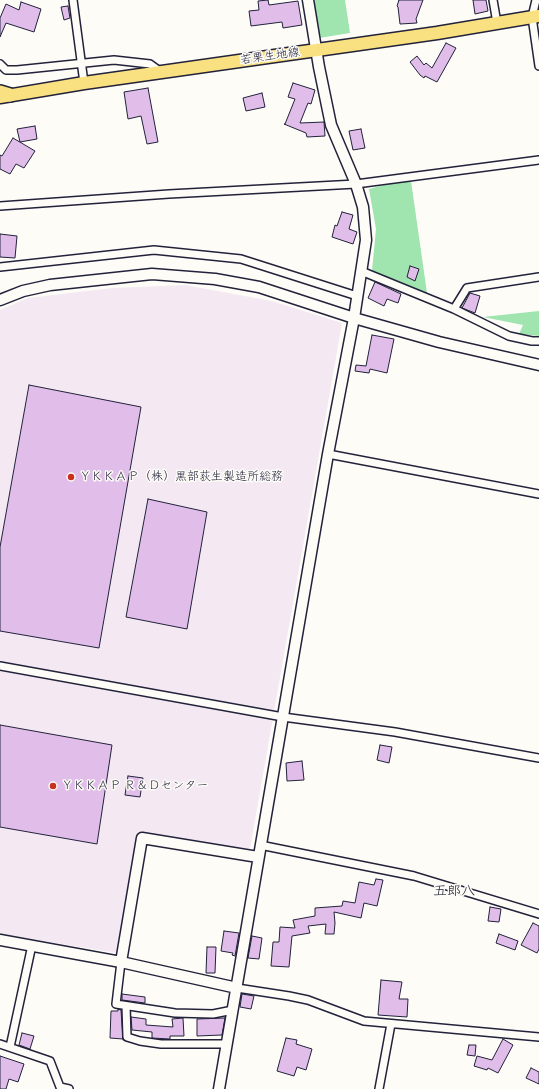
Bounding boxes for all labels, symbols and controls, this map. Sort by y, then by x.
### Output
street label: 若栗生地線 [239,46,301,68]
place label: ＹＫＫＡＰ（株）黒部荻生製造所総務 [79,470,283,484]
marker: ＹＫＫＡＰ（株）黒部荻生製造所総務 [66,472,76,482]
place label: ＹＫＫＡＰ Ｒ＆Ｄセンター [61,779,208,793]
marker: ＹＫＫＡＰ Ｒ＆Ｄセンター [48,781,58,791]
district label: 五郎八 [433,884,475,900]

